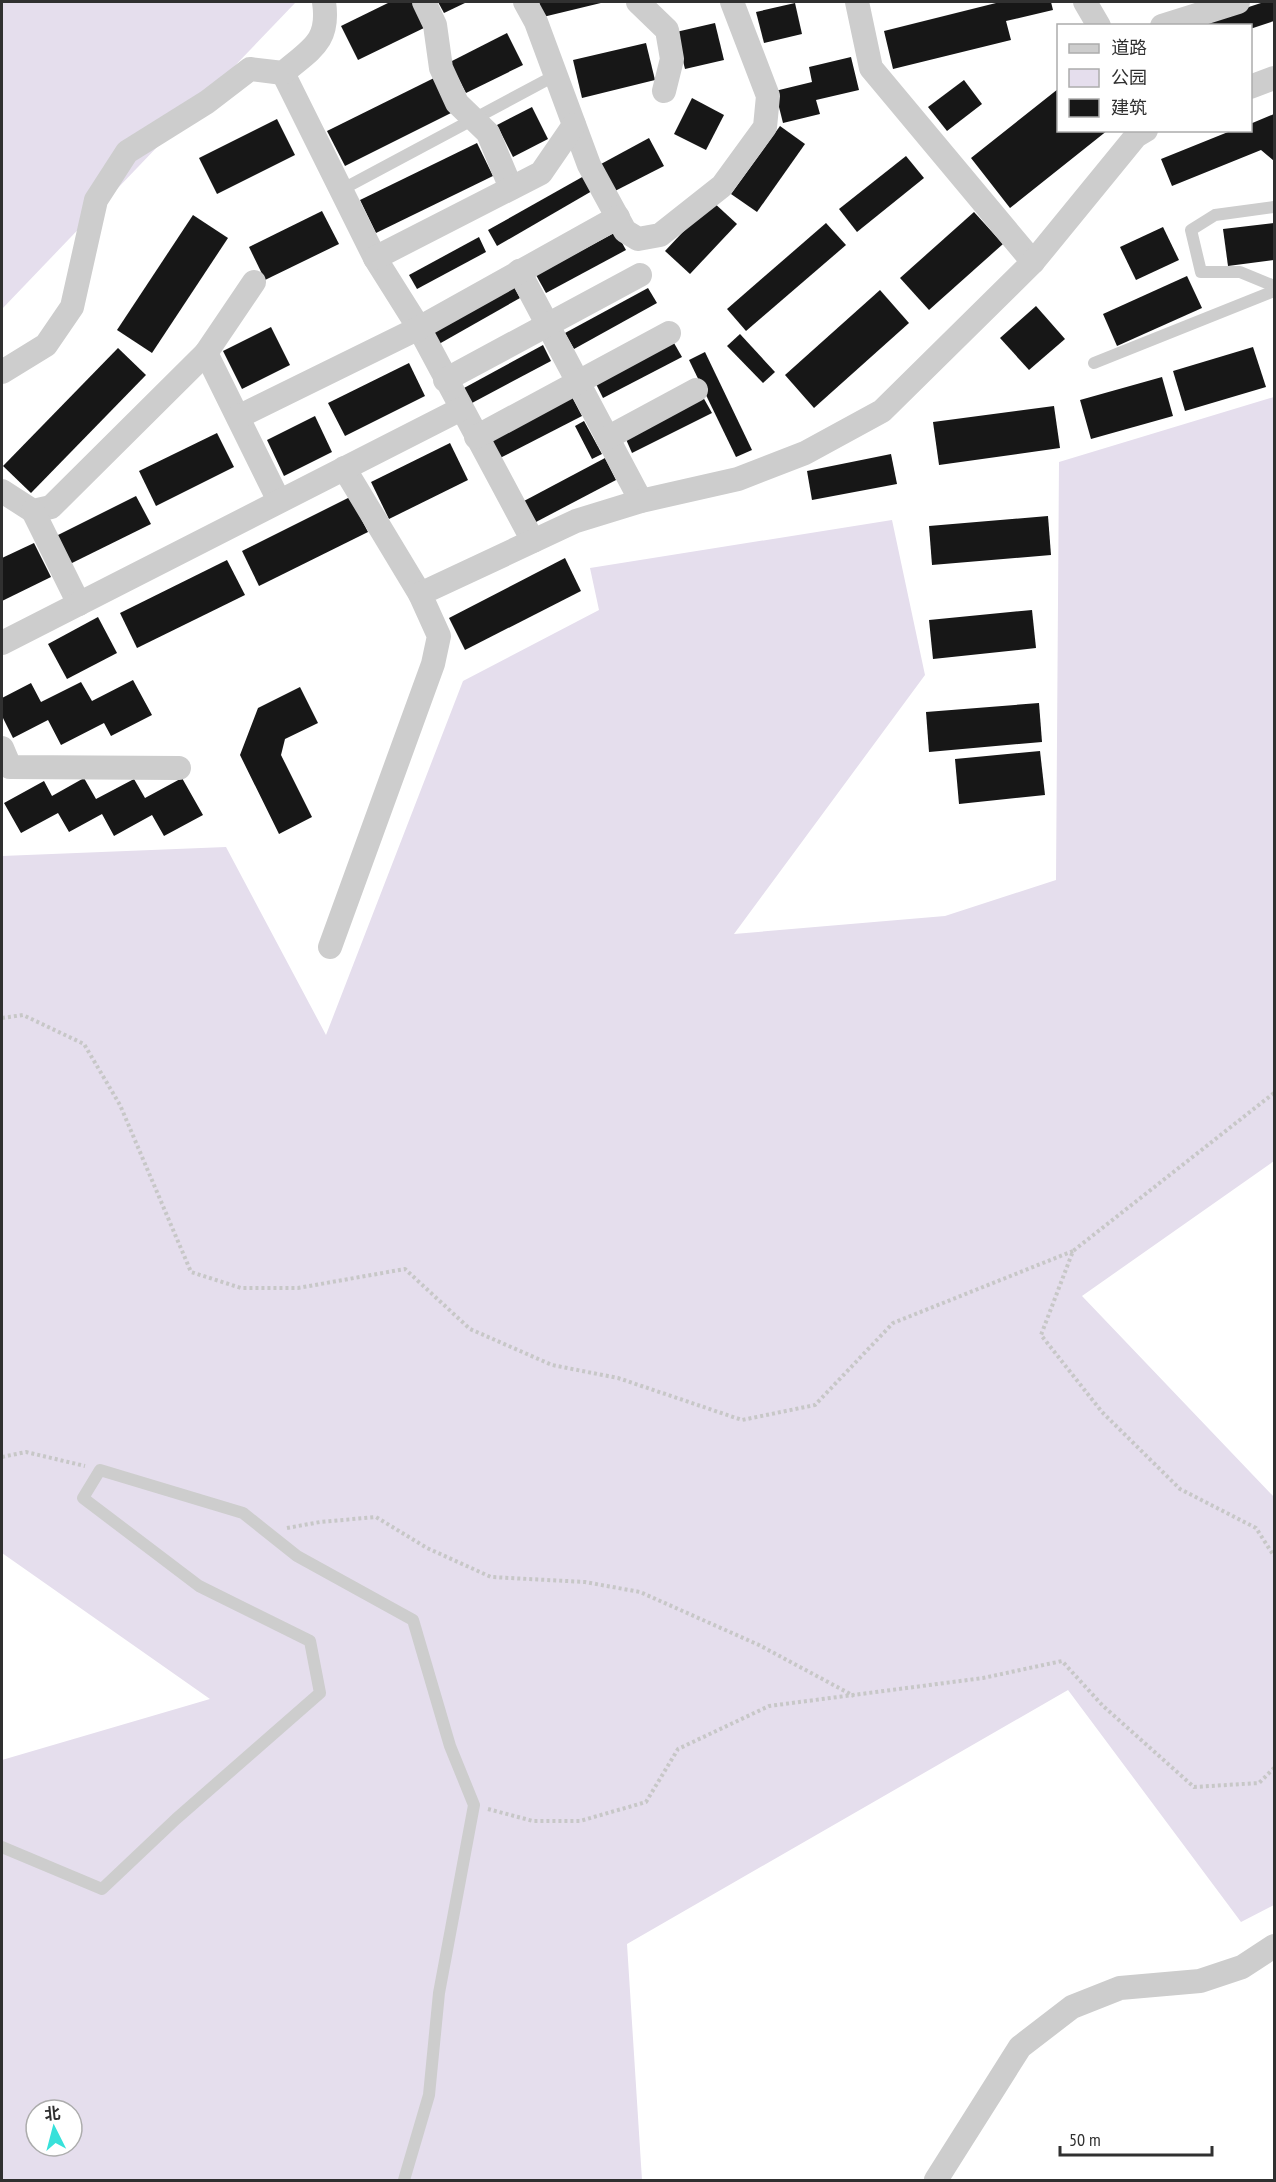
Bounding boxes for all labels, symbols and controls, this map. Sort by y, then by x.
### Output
legend [1057,24,1252,132]
text: 道路 [1111,36,1147,59]
text: 公园 [1111,66,1147,89]
text: 建筑 [1111,96,1147,119]
north arrow [24,2098,84,2158]
text: 北 [43,2102,61,2124]
scale bar [1060,2119,1212,2157]
text: 50 m [1069,2128,1101,2151]

